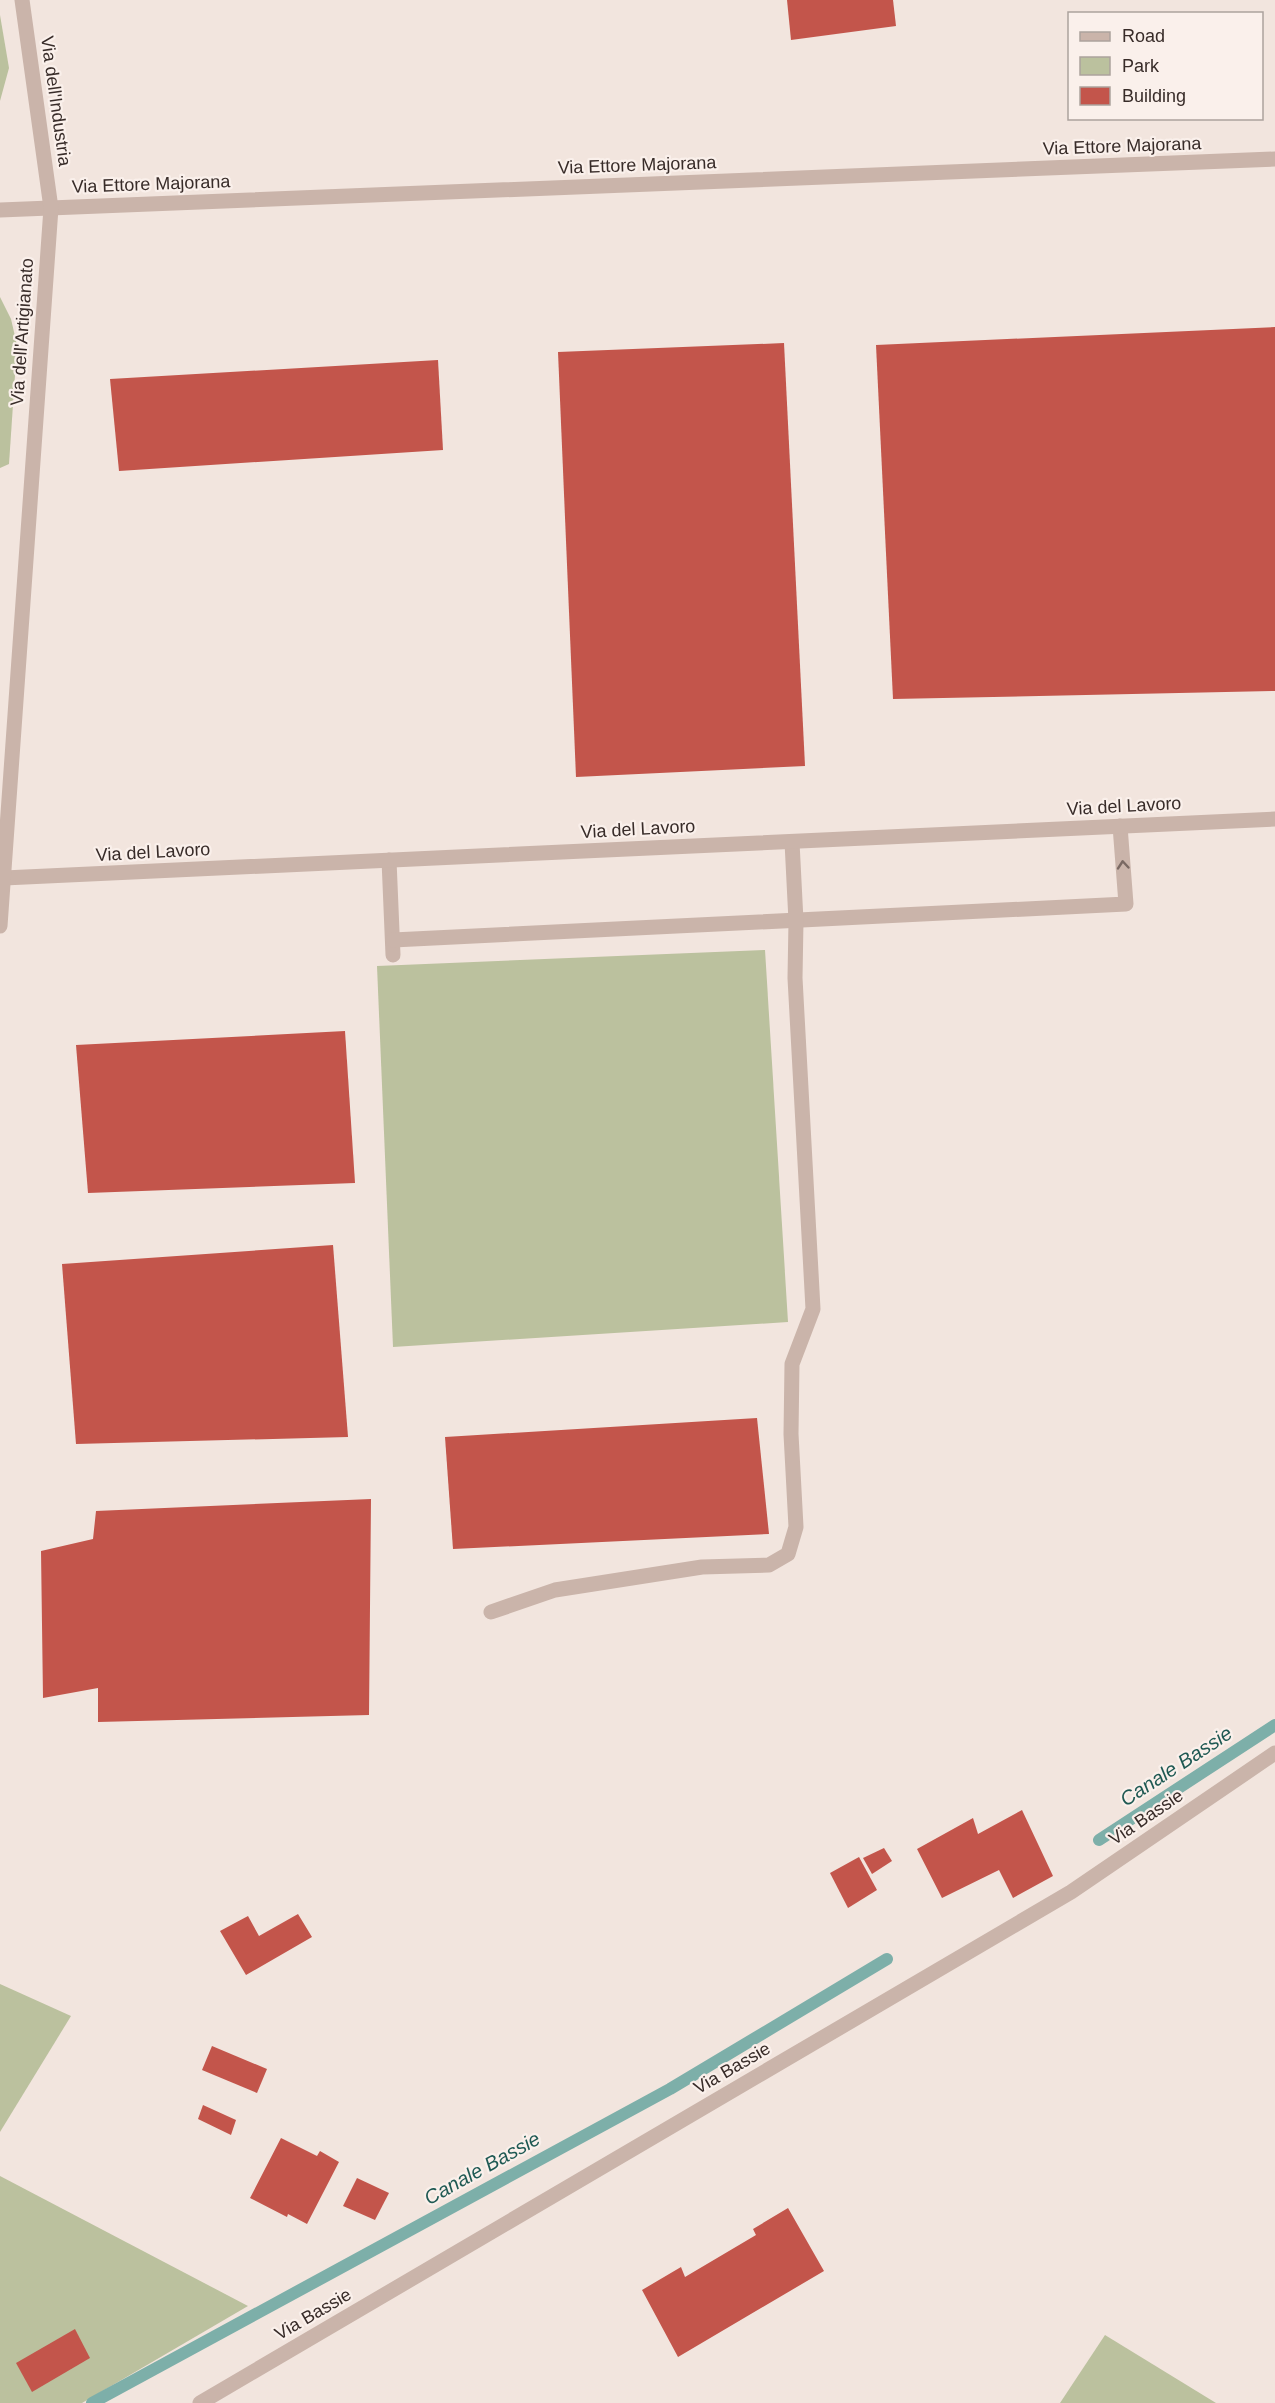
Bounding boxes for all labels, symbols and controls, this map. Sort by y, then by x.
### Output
legend [1068,12,1263,120]
text: Road [1122,26,1165,46]
street label: Via dell'Industria [37,35,75,168]
text: Park [1122,56,1160,76]
text: Building [1122,86,1186,106]
street label: Via Ettore Majorana [1042,133,1203,159]
street label: Via Ettore Majorana [557,152,718,178]
street label: Via Ettore Majorana [71,171,232,197]
street label: Via dell'Artigianato [7,257,37,407]
street label: Via del Lavoro [1066,793,1182,819]
street label: Via del Lavoro [580,816,696,842]
street label: Via del Lavoro [95,839,211,865]
one-way arrow [1117,860,1130,870]
water label: Canale Bassie [1116,1722,1236,1810]
street label: Via Bassie [1105,1785,1187,1849]
street label: Via Bassie [690,2038,774,2098]
water label: Canale Bassie [420,2127,544,2209]
street label: Via Bassie [271,2284,355,2344]

